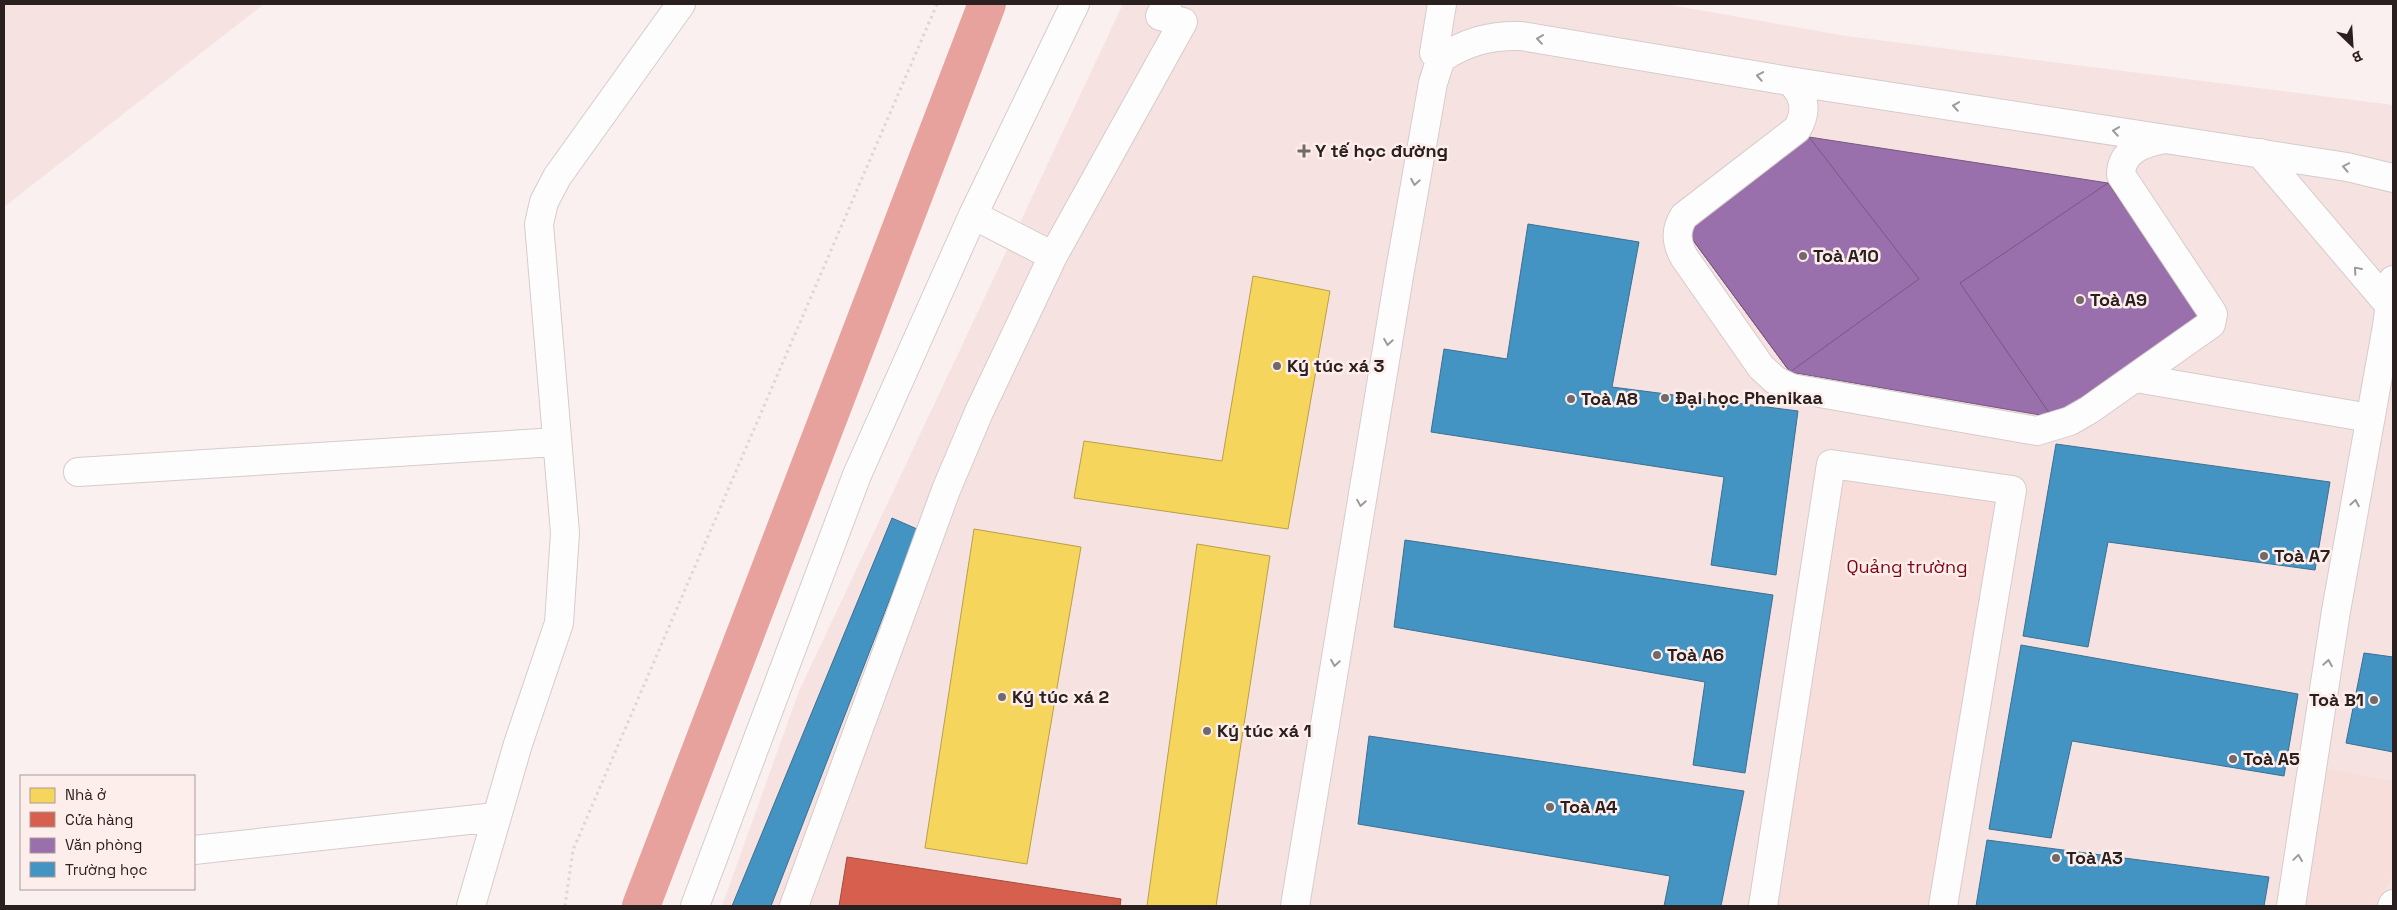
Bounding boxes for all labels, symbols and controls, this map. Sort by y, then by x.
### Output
north arrow [2327,20,2377,70]
one-way arrow [1535,34,1544,44]
text: B [2349,47,2366,67]
one-way arrow [1756,71,1765,81]
one-way arrow [1951,102,1960,112]
one-way arrow [2112,126,2120,137]
place label: Y tế học đường [1315,139,1448,162]
marker: Y tế học đường [1297,144,1311,158]
one-way arrow [2341,162,2350,173]
one-way arrow [1411,178,1421,187]
place label: Toà A10 [1813,244,1879,267]
marker: Toà A10 [1797,250,1809,262]
one-way arrow [2354,266,2363,275]
place label: Toà A9 [2090,288,2147,311]
marker: Toà A9 [2074,294,2086,306]
one-way arrow [1383,338,1393,347]
place label: Ký túc xá 3 [1287,354,1385,377]
marker: Ký túc xá 3 [1271,360,1283,372]
place label: Đại học Phenikaa [1675,386,1824,409]
place label: Toà A8 [1581,387,1638,410]
marker: Đại học Phenikaa [1659,392,1671,404]
marker: Toà A8 [1565,393,1577,405]
one-way arrow [1357,498,1367,507]
one-way arrow [2350,498,2360,507]
place label: Toà A7 [2274,544,2330,567]
marker: Toà A7 [2258,550,2270,562]
park label: Quảng trường [1846,555,1968,578]
place label: Toà A6 [1667,643,1724,666]
marker: Toà A6 [1651,649,1663,661]
one-way arrow [2322,658,2332,667]
one-way arrow [1330,659,1340,667]
place label: Ký túc xá 2 [1012,685,1110,708]
place label: Toà B1 [2309,688,2364,711]
marker: Ký túc xá 2 [996,691,1008,703]
marker: Toà B1 [2368,694,2380,706]
place label: Ký túc xá 1 [1217,719,1312,742]
marker: Ký túc xá 1 [1201,725,1213,737]
place label: Toà A5 [2243,747,2300,770]
marker: Toà A5 [2227,753,2239,765]
legend [20,775,195,890]
text: Nhà ở [65,785,107,804]
place label: Toà A4 [1560,795,1618,818]
marker: Toà A4 [1544,801,1556,813]
text: Cửa hàng [65,810,133,829]
text: Văn phòng [65,835,142,854]
place label: Toà A3 [2066,846,2123,869]
marker: Toà A3 [2050,852,2062,864]
one-way arrow [2292,854,2302,862]
text: Trường học [65,860,147,879]

